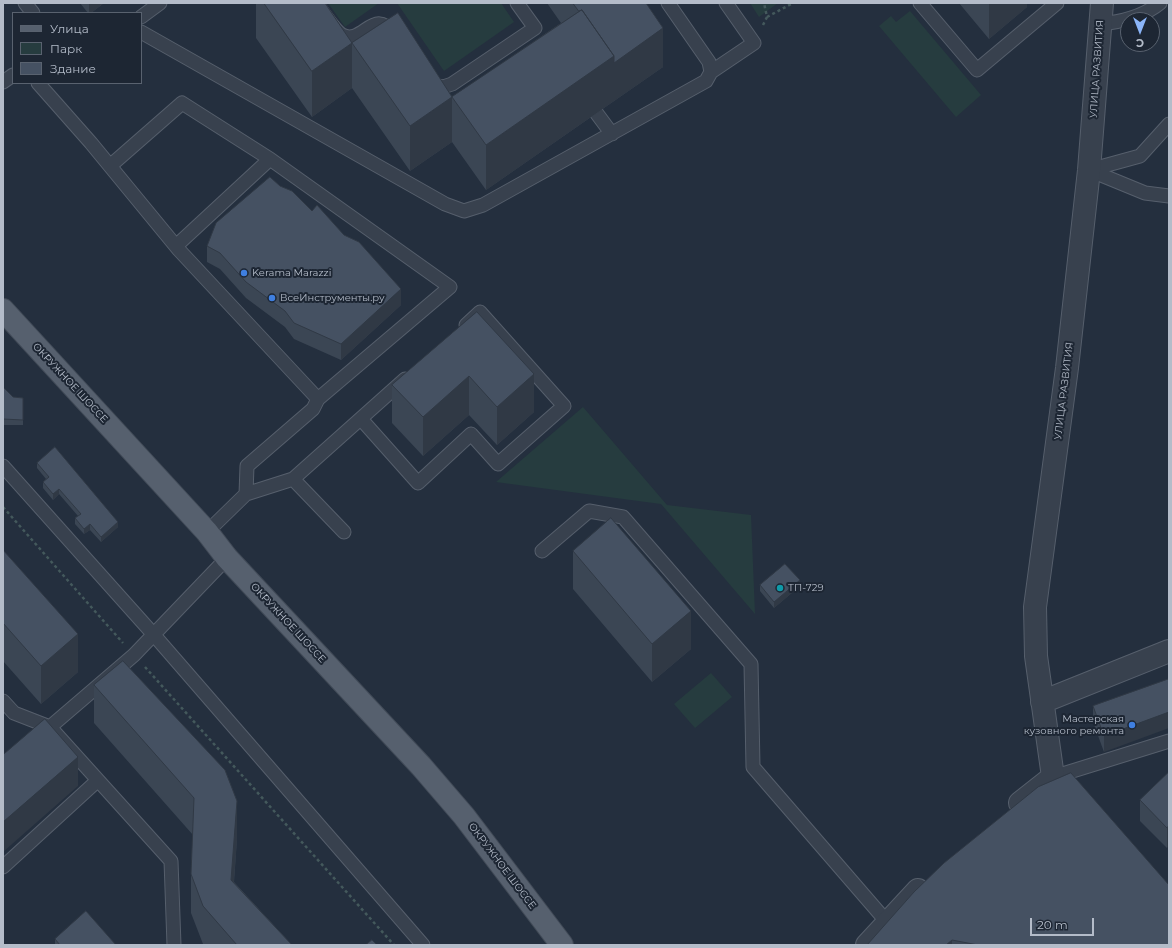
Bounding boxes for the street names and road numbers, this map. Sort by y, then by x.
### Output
street label: УЛИЦА РАЗВИТИЯ [1088,20,1106,118]
street label: ОКРУЖНОЕ ШОССЕ [30,341,110,425]
street label: УЛИЦА РАЗВИТИЯ [1052,342,1076,440]
street label: ОКРУЖНОЕ ШОССЕ [248,581,328,665]
street label: ОКРУЖНОЕ ШОССЕ [466,821,538,911]

